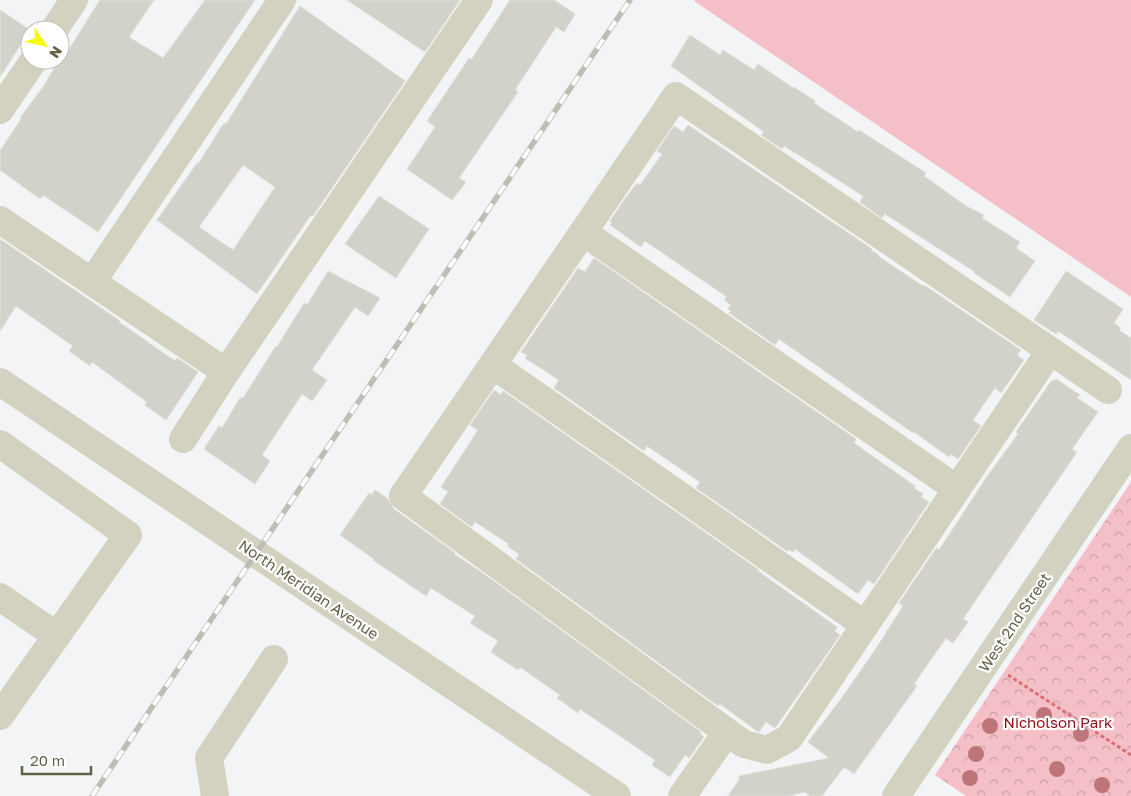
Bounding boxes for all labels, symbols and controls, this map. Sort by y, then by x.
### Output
north arrow [20,20,70,70]
text: N [46,43,66,62]
street label: North Meridian Avenue [236,536,383,643]
street label: West 2nd Street [974,569,1054,675]
park label: Nicholson Park [1003,713,1113,731]
scale bar [22,744,91,776]
text: 20 m [30,751,65,769]

